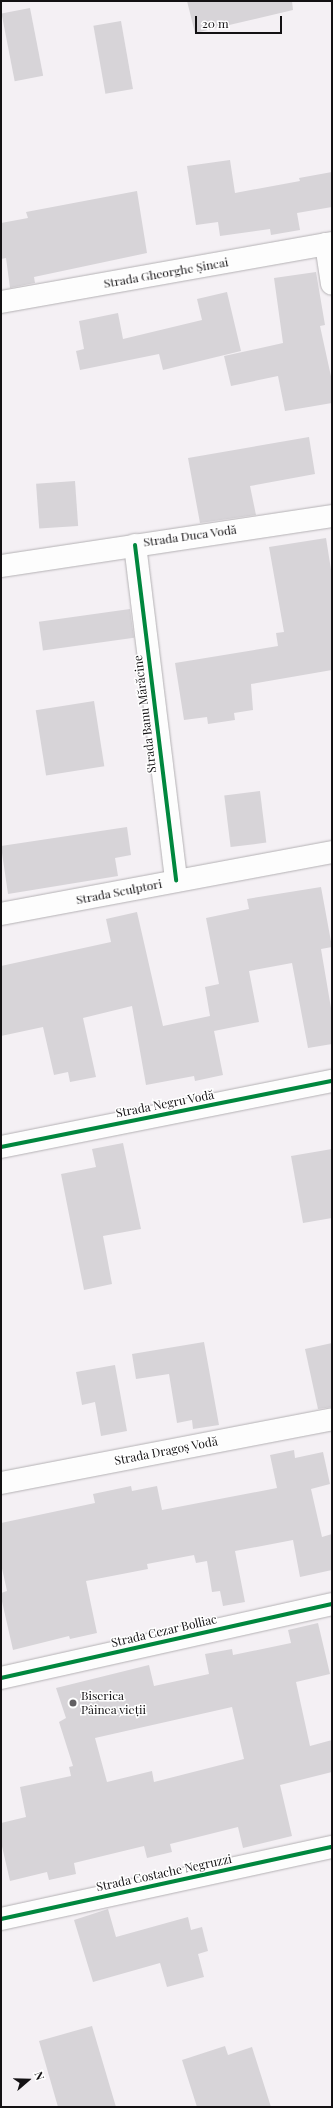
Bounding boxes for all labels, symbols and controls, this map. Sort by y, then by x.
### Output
scale bar [197,8,284,34]
text: 20 m [202,15,229,31]
street label: Strada Gheorghe Șincai [103,255,229,291]
street label: Strada Duca Vodă [142,522,238,550]
street label: Strada Banu Mărăcine [131,654,159,774]
street label: Strada Sculptori [75,877,163,907]
street label: Strada Negru Vodă [114,1087,216,1121]
street label: Strada Dragoș Vodă [113,1434,219,1468]
street label: Strada Cezar Bolliac [110,1612,218,1650]
place label: Biserica Pâinea vieții [81,1689,146,1717]
marker: Biserica Pâinea vieții [68,1698,78,1708]
street label: Strada Costache Negruzzi [95,1852,233,1894]
north arrow [8,2060,48,2100]
text: N [31,2069,48,2082]

